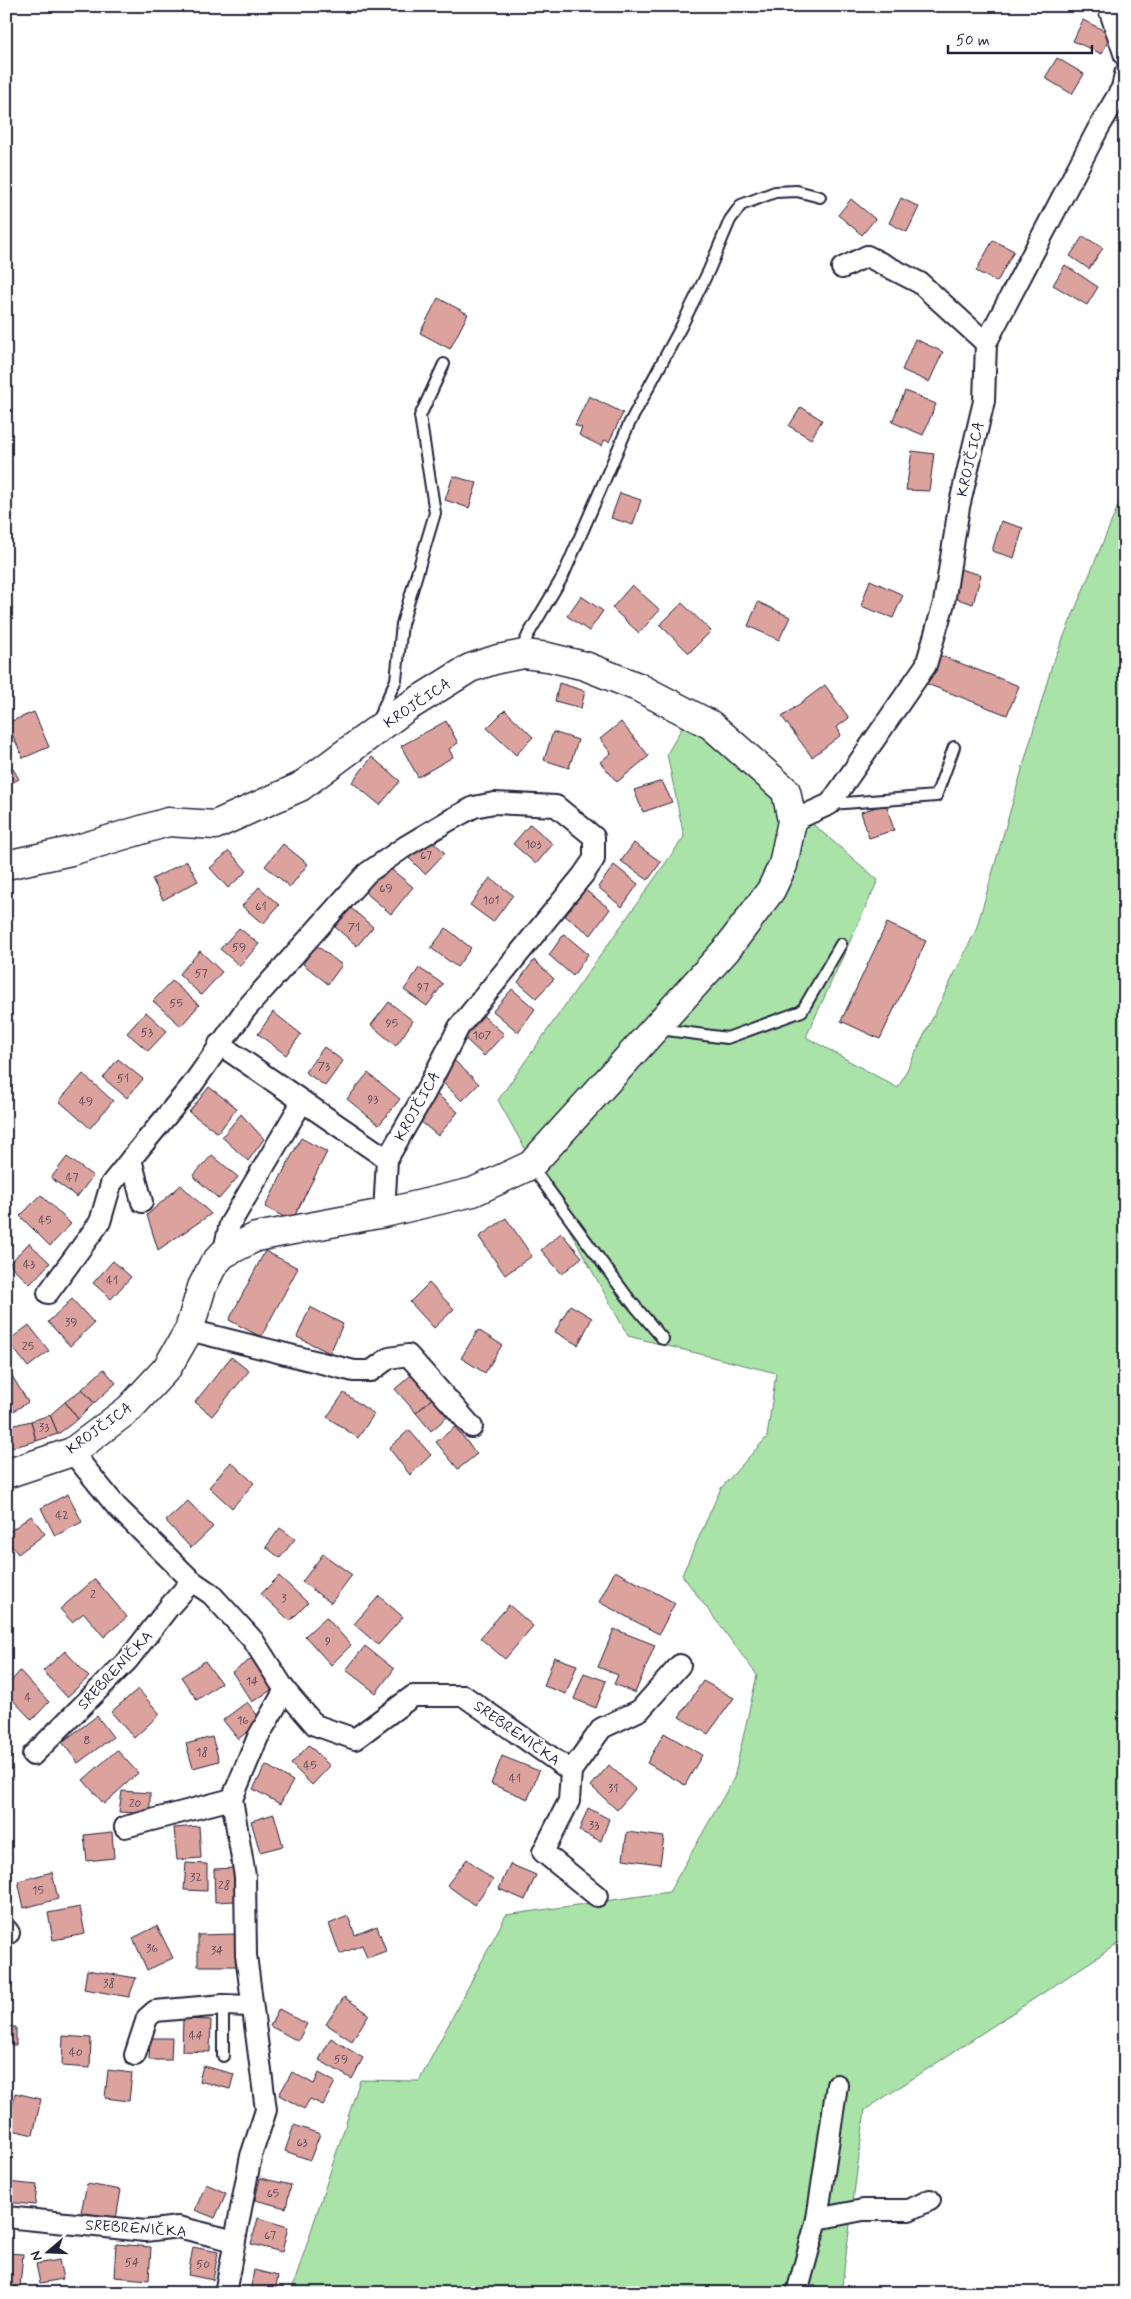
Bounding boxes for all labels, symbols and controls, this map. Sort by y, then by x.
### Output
scale bar [948,22,1092,54]
text: 50 m [956,31,990,51]
street label: KROJČICA [952,419,989,499]
street label: KROJČICA [380,673,455,734]
house number: 103 [524,837,542,853]
house number: 67 [420,848,432,864]
house number: 69 [379,881,393,897]
house number: 101 [483,893,499,909]
house number: 61 [255,899,267,915]
house number: 71 [348,920,360,936]
house number: 59 [232,940,246,956]
house number: 57 [194,966,208,982]
house number: 97 [417,980,429,996]
house number: 55 [169,996,183,1012]
house number: 95 [386,1016,398,1032]
house number: 53 [141,1025,153,1041]
house number: 107 [473,1028,492,1044]
house number: 73 [318,1059,330,1075]
street label: KROJČICA [390,1068,445,1145]
house number: 51 [117,1071,129,1087]
house number: 93 [368,1092,378,1108]
house number: 49 [79,1094,93,1110]
house number: 47 [65,1170,79,1186]
house number: 45 [38,1213,52,1229]
house number: 43 [23,1257,35,1273]
house number: 41 [106,1273,118,1289]
house number: 39 [65,1315,77,1331]
house number: 25 [22,1339,34,1355]
street label: KROJČICA [62,1397,136,1459]
house number: 33 [39,1420,49,1436]
house number: 42 [55,1508,69,1524]
house number: 2 [90,1587,96,1603]
house number: 3 [281,1591,287,1607]
street label: SREBRENIČKA [73,1626,158,1715]
house number: 9 [325,1634,331,1650]
house number: 14 [246,1674,258,1690]
house number: 4 [25,1690,32,1706]
street label: SREBRENIČKA [469,1696,564,1771]
house number: 16 [237,1713,249,1729]
house number: 8 [84,1733,90,1749]
house number: 18 [196,1745,208,1761]
house number: 45 [303,1758,317,1774]
house number: 41 [509,1771,521,1787]
house number: 31 [608,1781,618,1797]
house number: 20 [129,1796,142,1812]
house number: 33 [589,1818,599,1834]
house number: 32 [190,1870,202,1886]
house number: 28 [218,1878,230,1894]
house number: 15 [32,1883,44,1899]
house number: 36 [146,1941,158,1957]
house number: 34 [211,1943,223,1959]
house number: 38 [103,1976,115,1992]
house number: 44 [189,2028,203,2044]
house number: 40 [69,2045,83,2061]
house number: 59 [334,2052,348,2068]
house number: 63 [296,2135,308,2151]
house number: 65 [267,2186,279,2202]
street label: SREBRENIČKA [85,2214,187,2243]
north arrow [22,2226,72,2276]
house number: 67 [264,2228,276,2244]
text: N [27,2249,47,2263]
house number: 54 [125,2255,139,2271]
house number: 50 [196,2257,210,2273]

